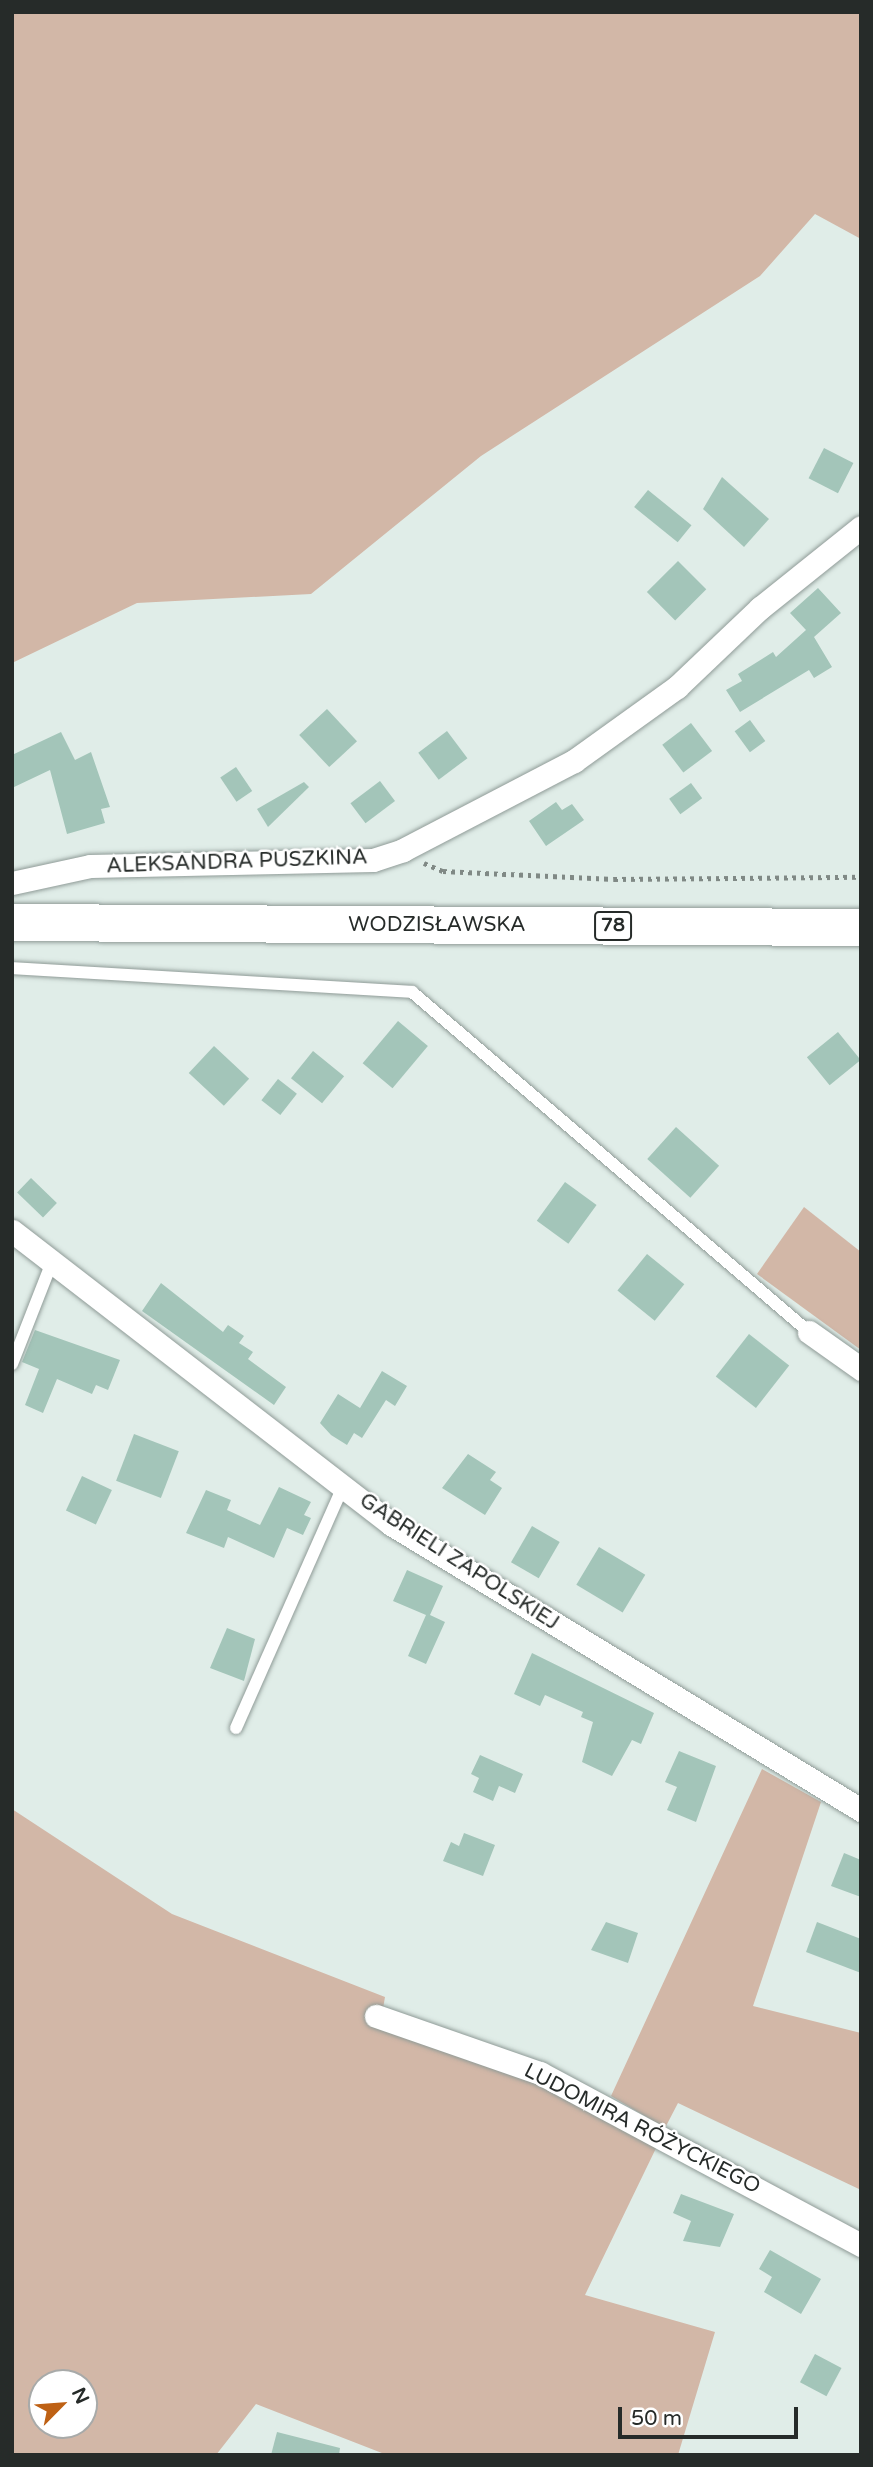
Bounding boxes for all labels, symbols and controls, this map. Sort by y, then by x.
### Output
street label: ALEKSANDRA PUSZKINA [106,845,368,879]
road number: 78 [594,910,632,942]
street label: WODZISŁAWSKA [348,912,526,938]
street label: GABRIELI ZAPOLSKIEJ [355,1488,563,1636]
street label: LUDOMIRA RÓŻYCKIEGO [520,2058,764,2200]
north arrow [28,2369,98,2439]
text: N [67,2384,93,2408]
scale bar [621,2394,801,2438]
text: 50 m [631,2406,682,2431]

